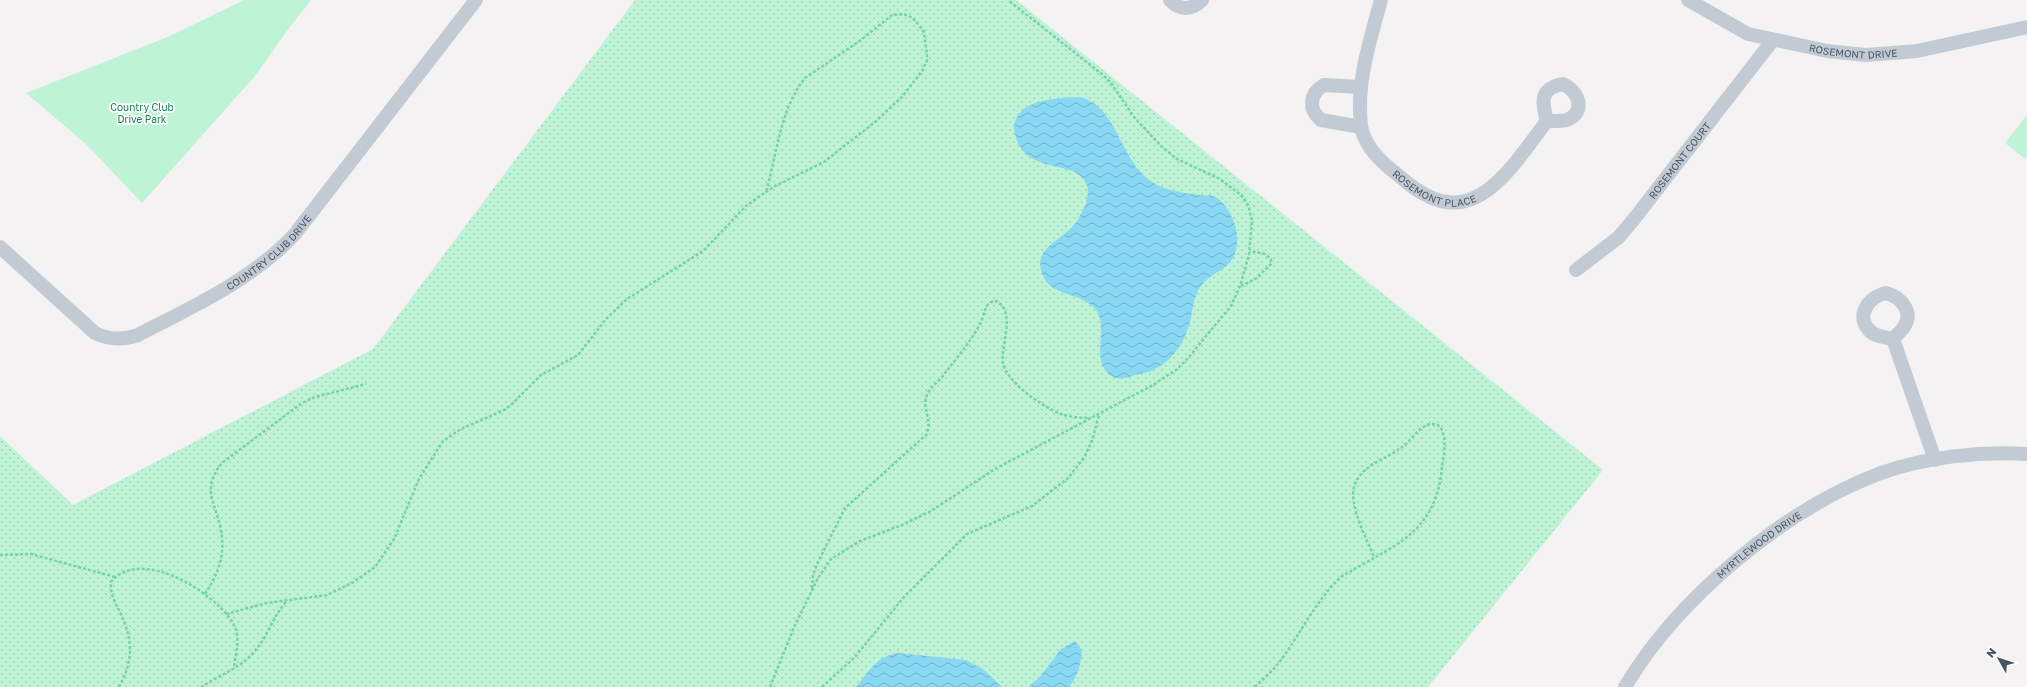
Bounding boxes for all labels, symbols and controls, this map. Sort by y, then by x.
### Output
street label: ROSEMONT DRIVE [1808,41,1898,61]
park label: Country Club Drive Park [110,101,174,125]
street label: ROSEMONT COURT [1646,120,1713,201]
street label: ROSEMONT PLACE [1391,167,1478,209]
street label: COUNTRY CLUB DRIVE [224,212,313,293]
street label: MYRTLEWOOD DRIVE [1714,509,1804,581]
north arrow [1979,639,2019,679]
text: N [1983,645,1999,660]

